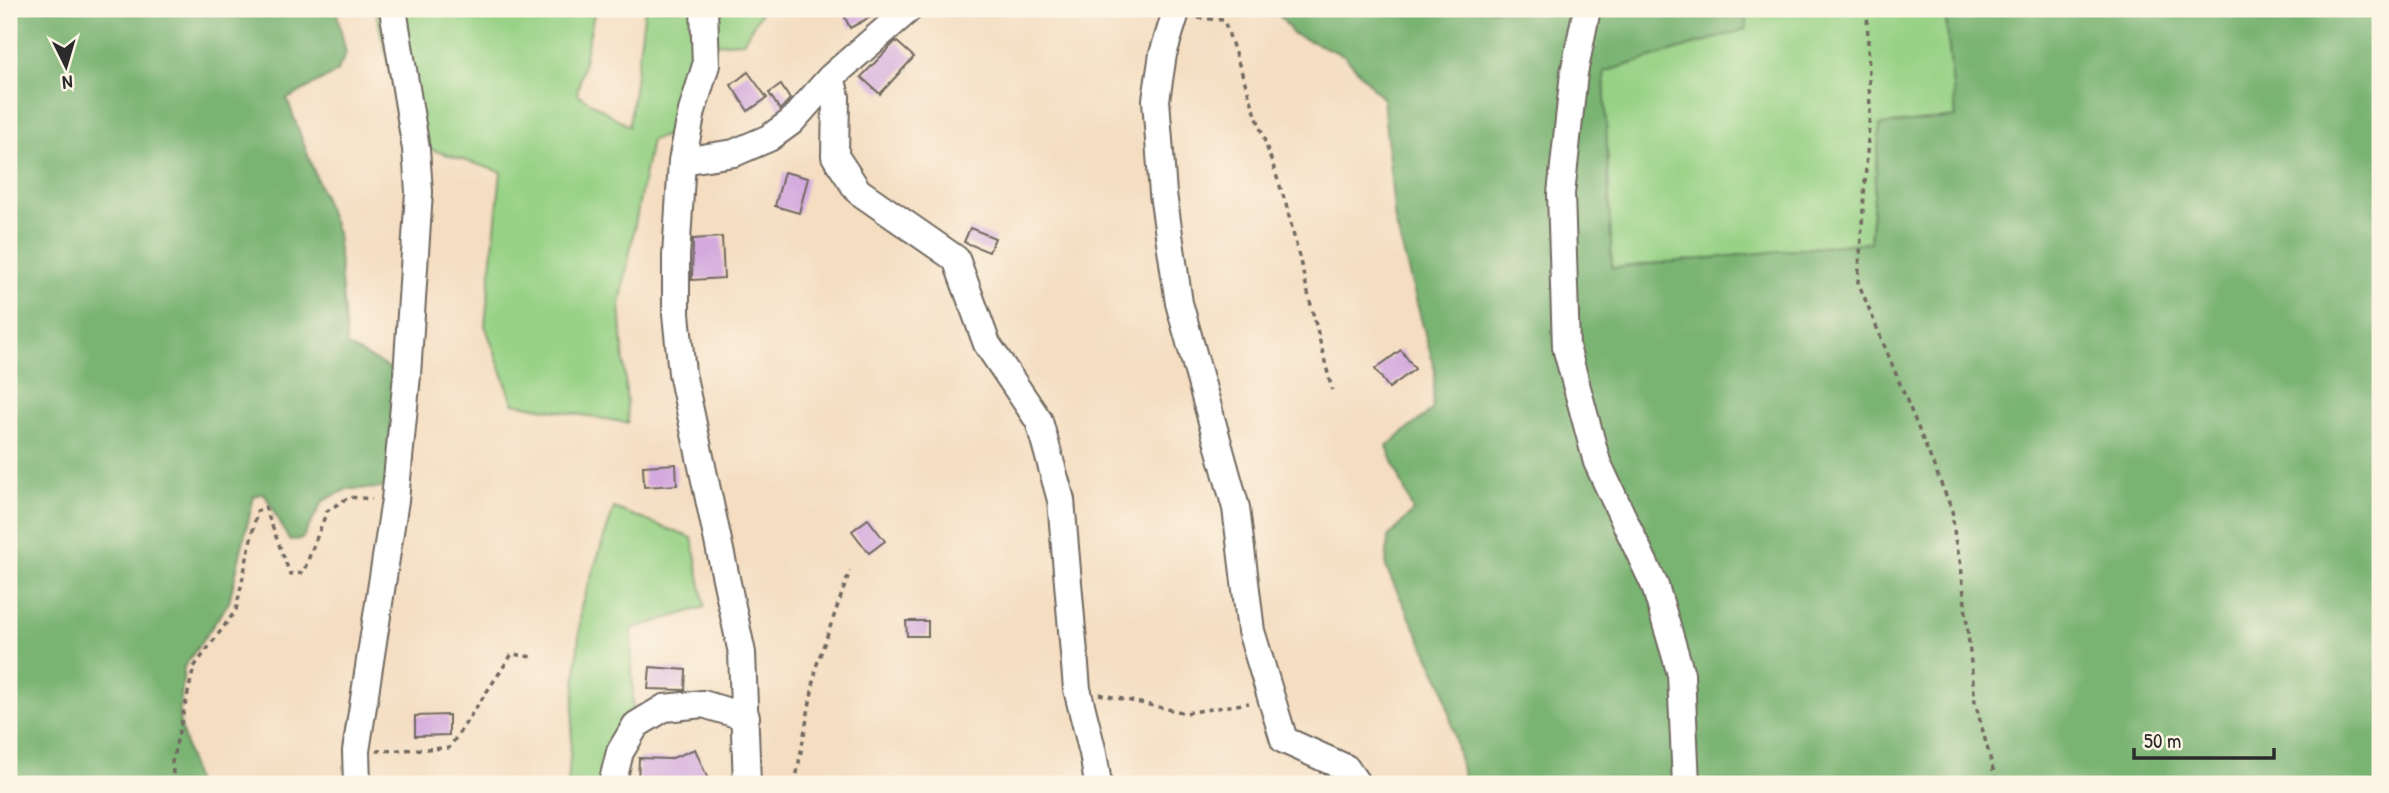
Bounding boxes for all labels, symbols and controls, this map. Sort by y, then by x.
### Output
north arrow [32,32,102,102]
text: N [61,70,74,96]
scale bar [2134,716,2274,760]
text: 50 m [2144,726,2181,755]

